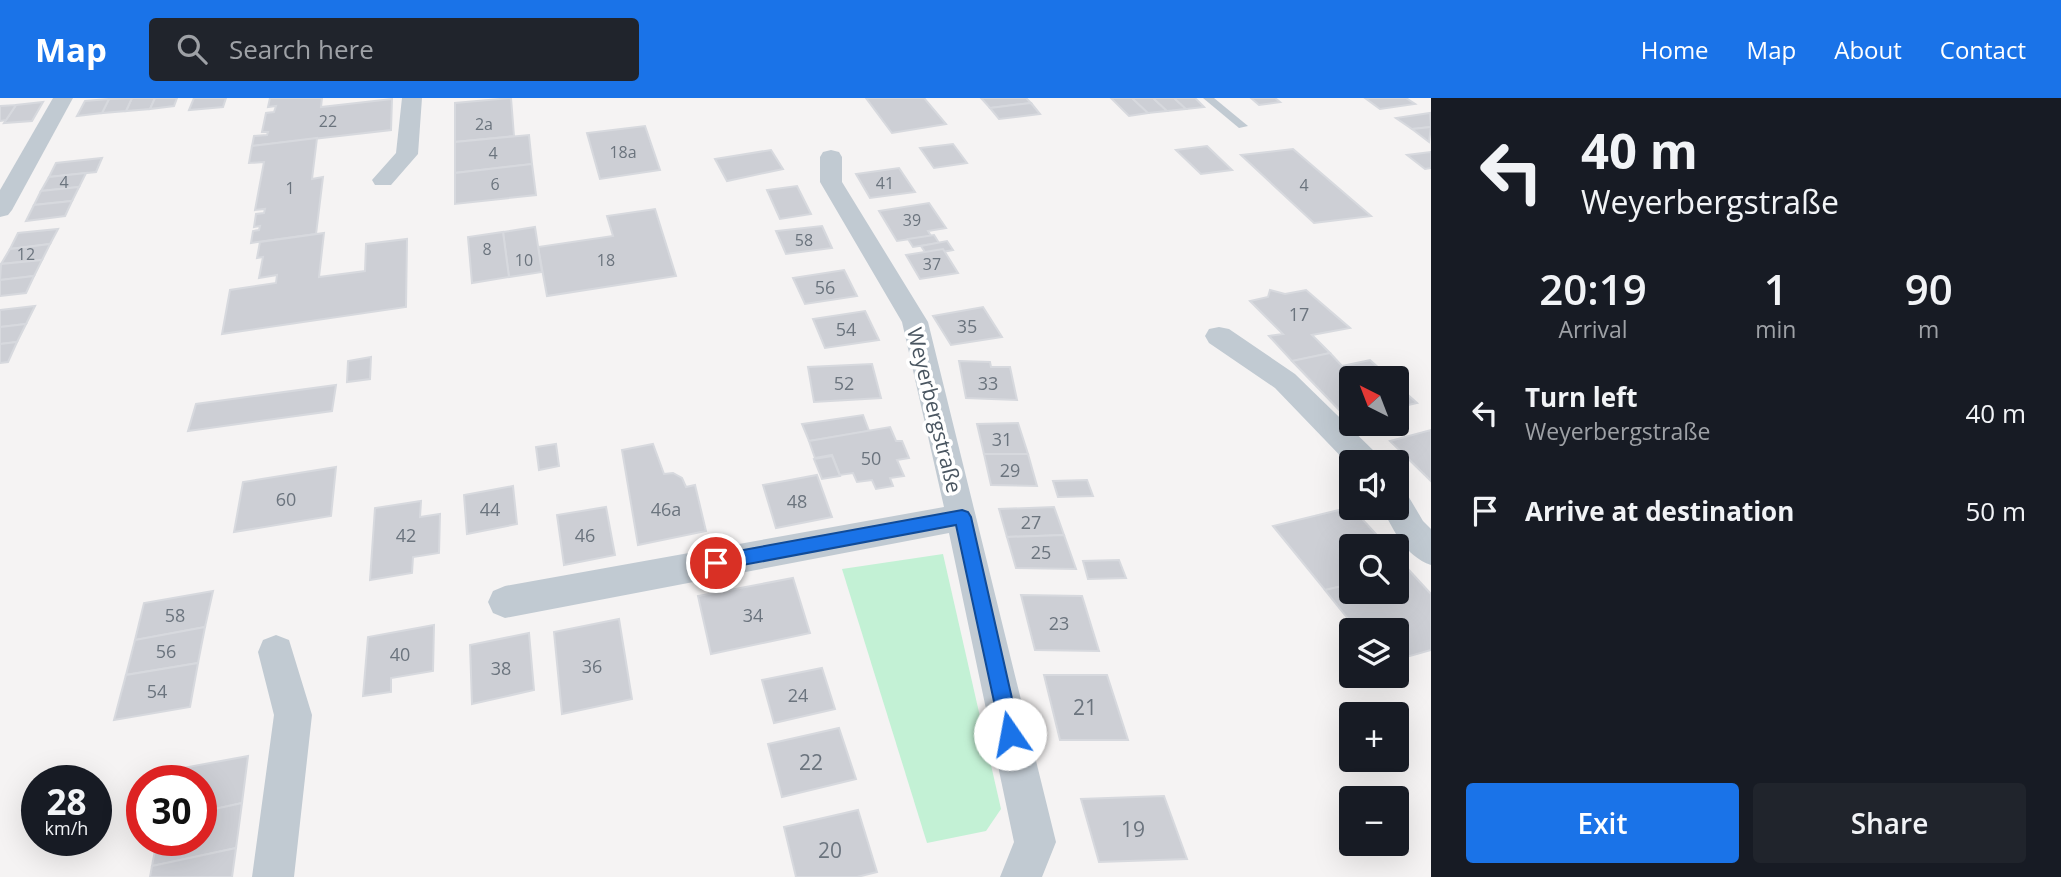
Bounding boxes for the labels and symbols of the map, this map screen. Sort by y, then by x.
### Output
house number: 22 [319,110,337,132]
house number: 2a [475,113,493,135]
house number: 18a [609,141,637,163]
house number: 4 [488,142,498,164]
house number: 4 [59,171,69,193]
house number: 41 [876,172,894,194]
house number: 6 [490,173,500,195]
house number: 4 [1299,174,1309,196]
house number: 1 [285,177,295,199]
house number: 39 [903,209,921,231]
house number: 58 [795,229,813,251]
house number: 8 [482,238,492,260]
house number: 12 [17,243,35,265]
house number: 10 [515,249,533,271]
house number: 18 [597,249,615,271]
house number: 37 [923,253,941,275]
house number: 56 [815,275,835,299]
house number: 17 [1289,302,1309,326]
house number: 35 [957,314,977,338]
house number: 54 [836,317,856,341]
street label: Weyerbergstraße [901,324,969,496]
north arrow [1339,366,1409,436]
house number: 52 [834,371,854,395]
house number: 33 [978,371,998,395]
house number: 31 [992,427,1012,451]
house number: 50 [861,446,881,470]
house number: 29 [1000,458,1020,482]
house number: 60 [276,487,296,511]
house number: 48 [787,489,807,513]
house number: 44 [480,497,500,521]
house number: 46a [651,497,681,521]
house number: 27 [1021,510,1041,534]
house number: 42 [396,523,416,547]
house number: 46 [575,523,595,547]
pin [686,533,746,593]
house number: 25 [1031,540,1051,564]
house number: 58 [165,603,185,627]
house number: 34 [743,603,763,627]
house number: 23 [1049,611,1069,635]
house number: 56 [156,639,176,663]
house number: 40 [390,642,410,666]
house number: 36 [582,654,602,678]
house number: 38 [491,656,511,680]
house number: 54 [147,679,167,703]
house number: 24 [788,683,808,707]
house number: 21 [1073,693,1097,721]
position arrow [973,697,1047,771]
house number: 22 [799,748,823,776]
speed limit sign: 30 [126,765,217,856]
house number: 19 [1121,815,1145,843]
house number: 20 [818,836,842,864]

